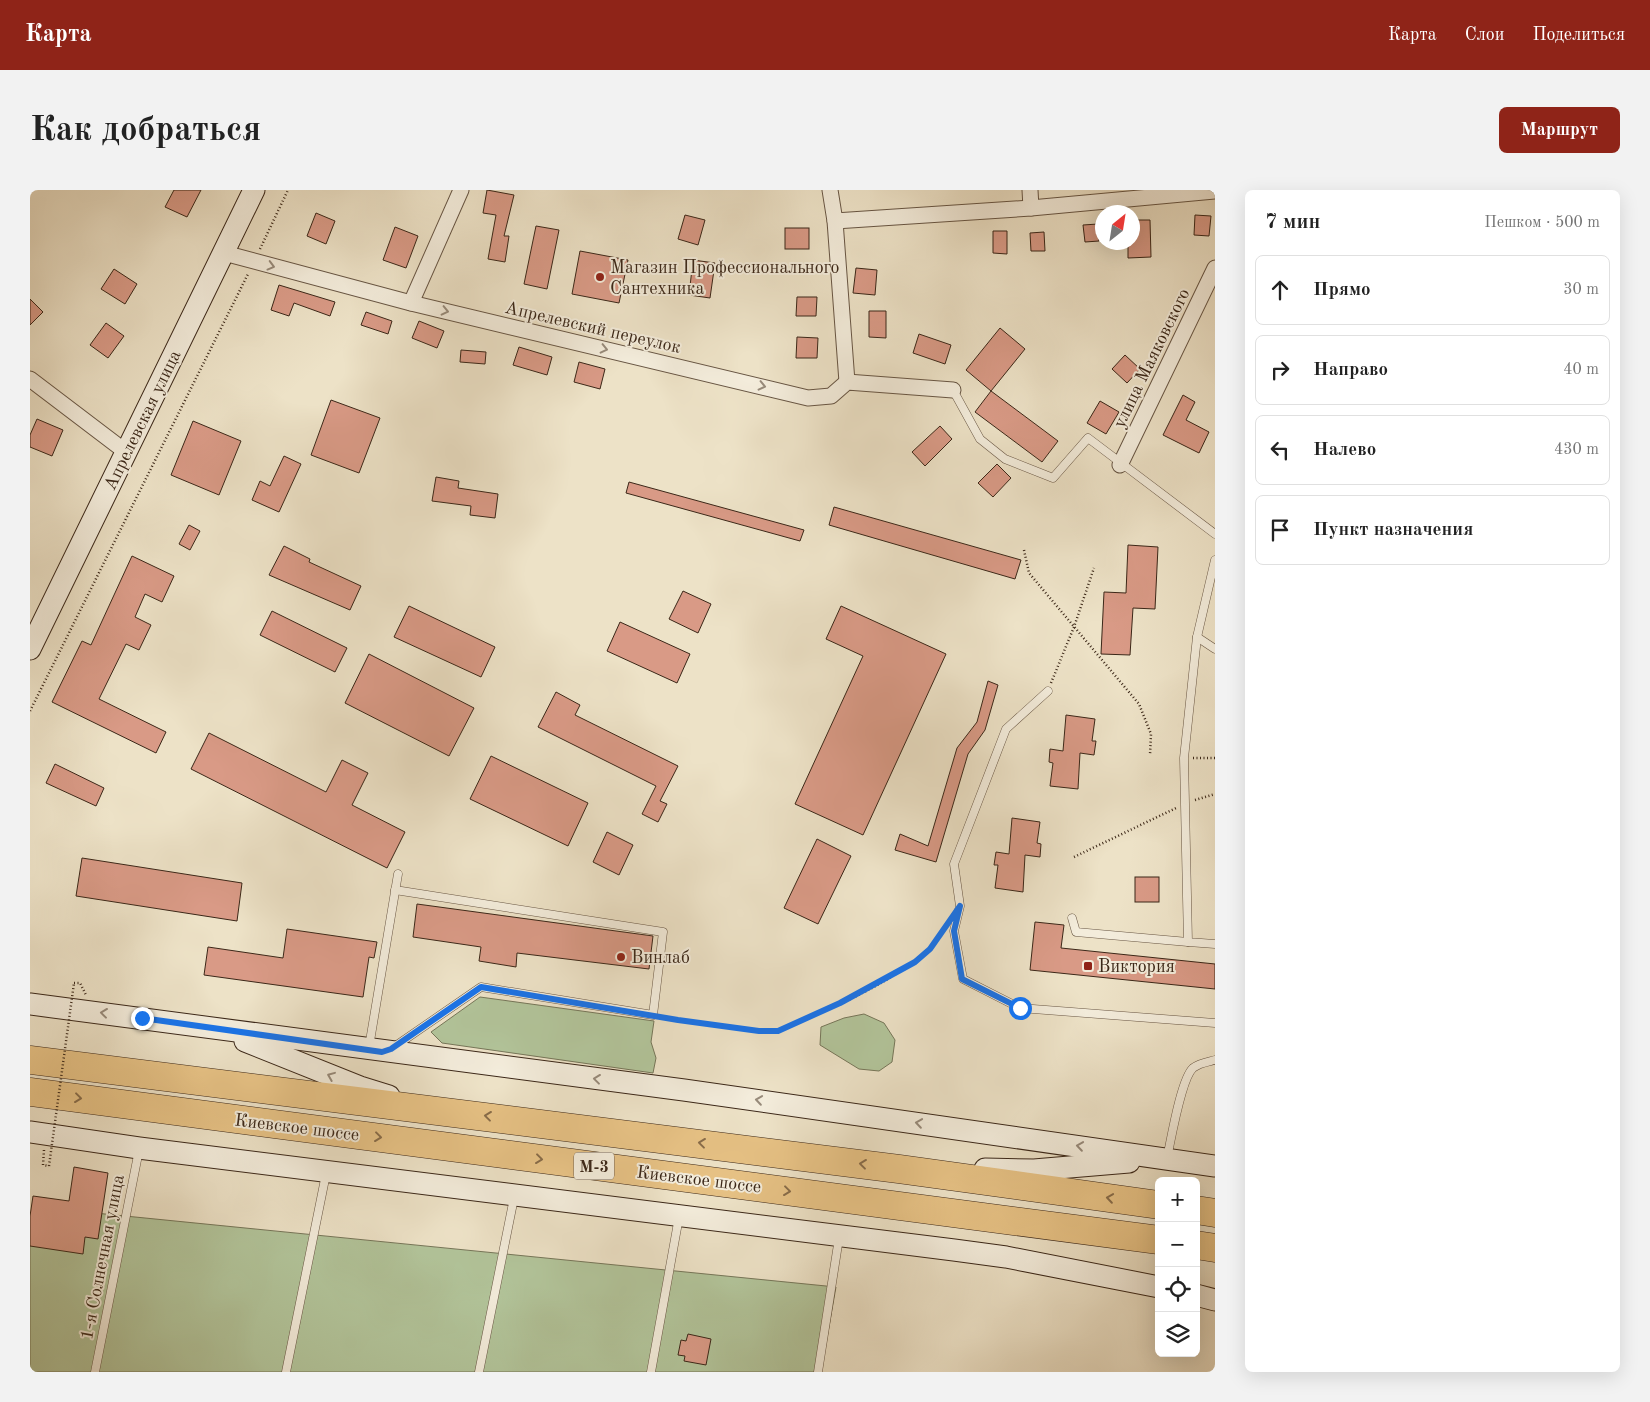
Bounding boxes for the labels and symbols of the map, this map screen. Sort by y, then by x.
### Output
north arrow [1095,205,1140,250]
place label: Магазин Профессионального Сантехника [610,259,839,298]
one-way arrow [267,260,275,270]
marker: Магазин Профессионального Сантехника [594,271,606,283]
street label: улица Маяковского [1110,286,1193,431]
street label: Апрелевский переулок [503,299,682,357]
one-way arrow [441,305,450,316]
one-way arrow [599,343,608,354]
street label: Апрелевская улица [101,347,185,493]
one-way arrow [757,380,766,391]
place label: Винлаб [631,949,690,967]
marker: Винлаб [615,951,627,963]
place label: Виктория [1098,958,1175,976]
marker: Виктория [1082,960,1094,972]
route start [1009,997,1032,1020]
route end [131,1007,154,1030]
one-way arrow [99,1008,107,1019]
one-way arrow [327,1071,336,1082]
one-way arrow [593,1074,601,1085]
one-way arrow [75,1092,83,1103]
one-way arrow [754,1096,763,1106]
street label: Киевское шоссе [234,1111,360,1145]
one-way arrow [484,1111,492,1122]
one-way arrow [915,1118,923,1129]
one-way arrow [374,1132,383,1142]
one-way arrow [697,1139,706,1149]
one-way arrow [1076,1141,1084,1152]
road number: М-3 [574,1152,614,1179]
one-way arrow [535,1153,544,1163]
one-way arrow [858,1159,866,1170]
street label: Киевское шоссе [636,1163,762,1197]
street label: 1-я Солнечная улица [78,1173,128,1341]
one-way arrow [784,1185,792,1196]
one-way arrow [1106,1193,1114,1204]

